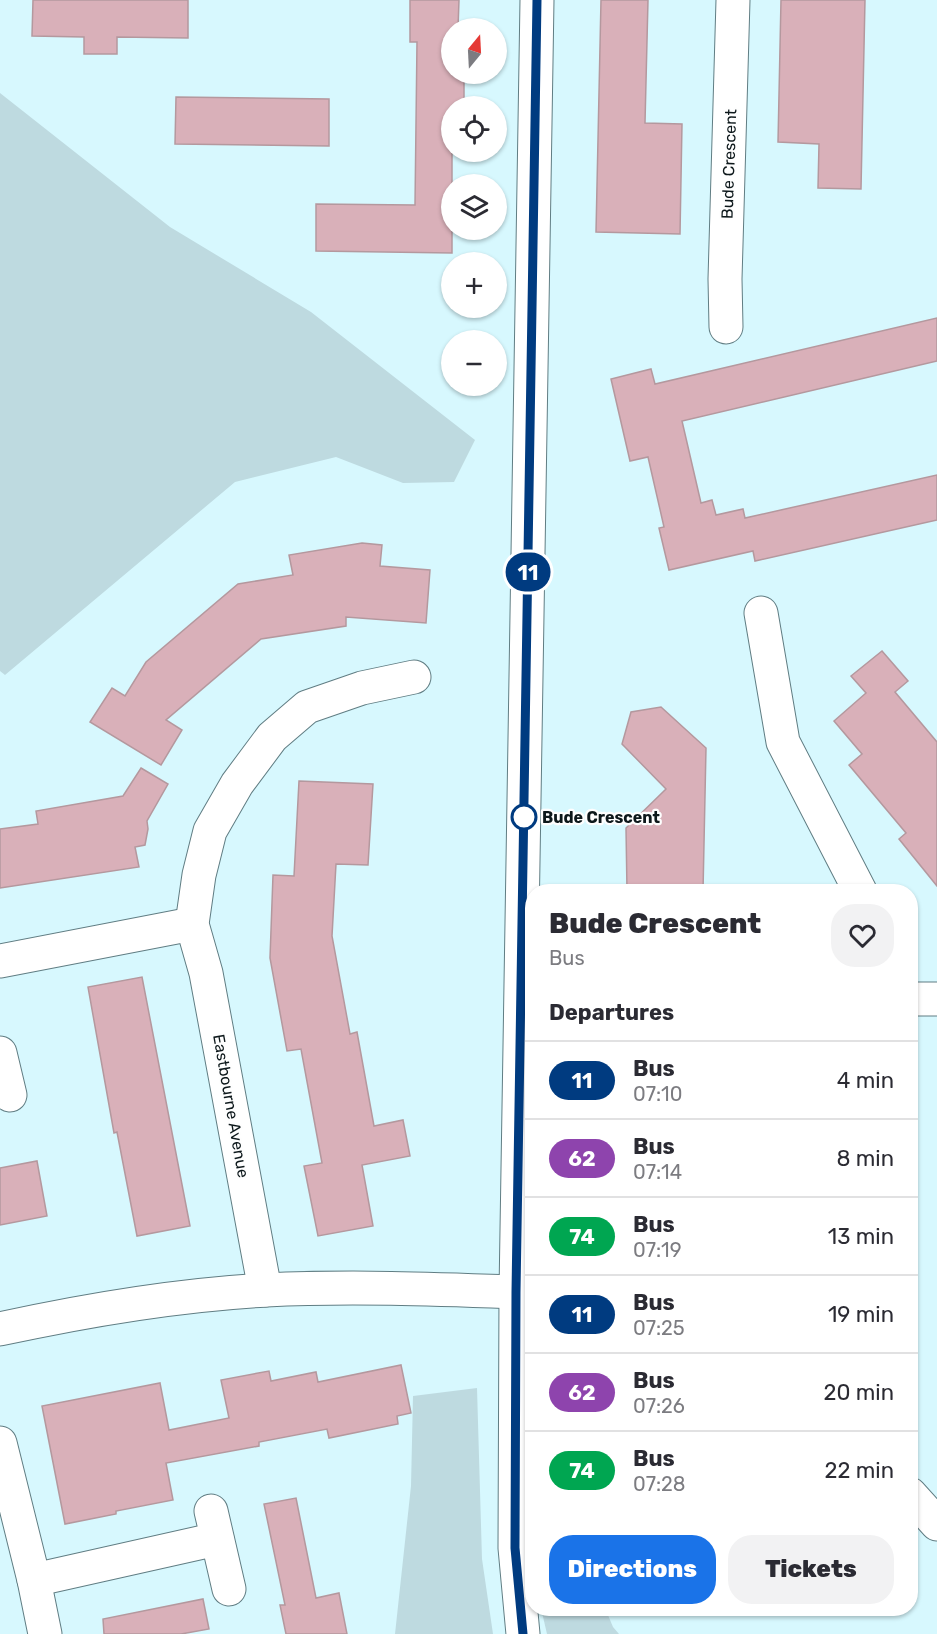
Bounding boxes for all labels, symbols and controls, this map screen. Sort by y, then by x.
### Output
north arrow [441,18,507,84]
map controls [441,18,507,396]
button: locate [441,96,507,162]
street label: Bude Crescent [718,109,740,219]
button: layers [441,174,507,240]
button: + [441,252,507,318]
button: − [441,330,507,396]
line badge: 11 [501,552,555,592]
text: 11 [518,560,538,585]
marker: Bude Crescent [511,804,537,830]
place label: Bude Crescent [542,808,660,827]
button: heart [831,904,894,967]
text: Bude Crescent [549,907,761,940]
text: Bus [549,946,585,970]
text: Departures [549,999,674,1026]
street label: Eastbourne Avenue [209,1033,253,1179]
text: Bus [633,1055,675,1082]
text: 4 min [837,1067,894,1094]
text: 11 [572,1068,592,1093]
text: 07:10 [633,1082,682,1106]
text: Bus [633,1133,675,1160]
text: 8 min [836,1145,894,1172]
text: 62 [568,1146,596,1171]
text: 07:14 [633,1160,682,1184]
text: Bus [633,1211,675,1238]
text: 13 min [828,1223,894,1250]
text: 74 [569,1224,595,1249]
text: 07:19 [633,1238,682,1262]
text: Bus [633,1289,675,1316]
text: 19 min [828,1301,894,1328]
text: 11 [572,1302,592,1327]
text: 07:25 [633,1316,685,1340]
text: Bus [633,1367,675,1394]
text: 20 min [824,1379,894,1406]
text: 62 [568,1380,596,1405]
text: 07:26 [633,1394,685,1418]
text: Bus [633,1445,675,1472]
text: 22 min [825,1457,894,1484]
text: 74 [569,1458,595,1483]
text: 07:28 [633,1472,686,1496]
button: Directions [549,1535,716,1604]
button: Tickets [728,1535,894,1604]

